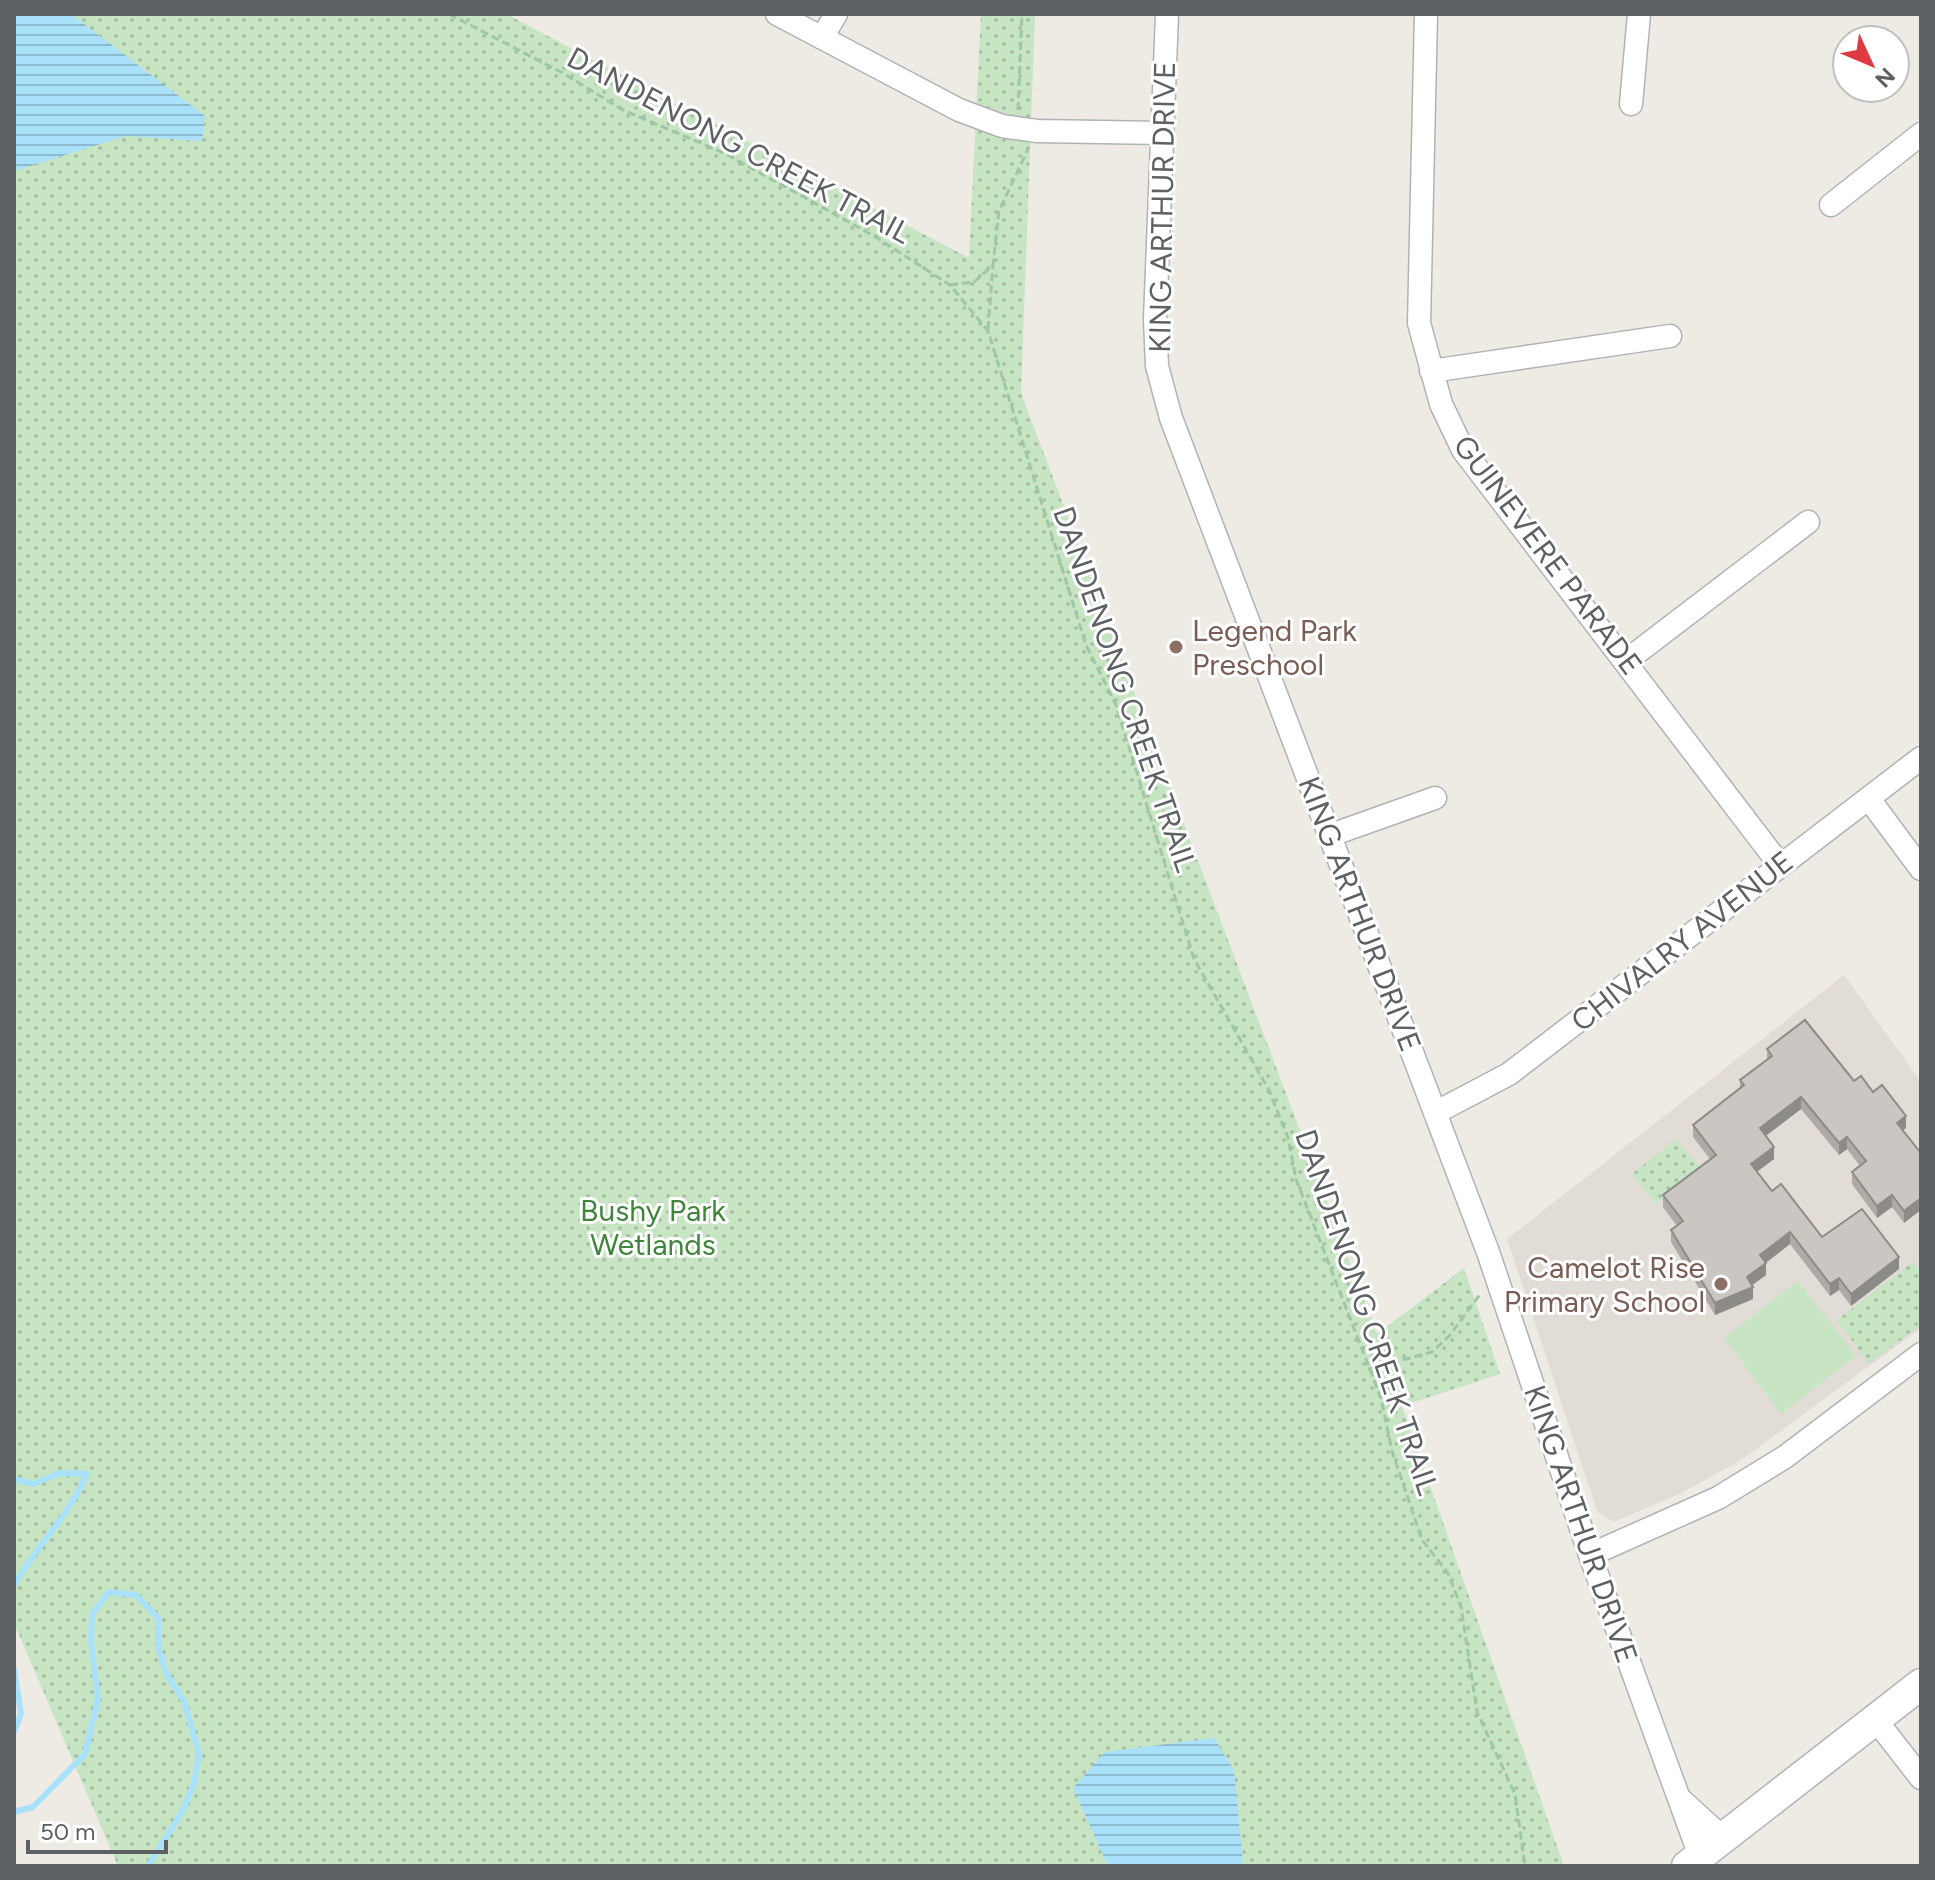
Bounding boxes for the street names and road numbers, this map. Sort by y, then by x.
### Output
street label: DANDENONG CREEK TRAIL [561,39,917,252]
street label: KING ARTHUR DRIVE [1141,61,1183,353]
street label: GUINEVERE PARADE [1446,428,1650,682]
street label: DANDENONG CREEK TRAIL [1045,502,1205,877]
street label: KING ARTHUR DRIVE [1291,771,1429,1057]
street label: CHIVALRY AVENUE [1564,843,1800,1039]
street label: DANDENONG CREEK TRAIL [1287,1125,1447,1500]
street label: KING ARTHUR DRIVE [1516,1380,1646,1668]

